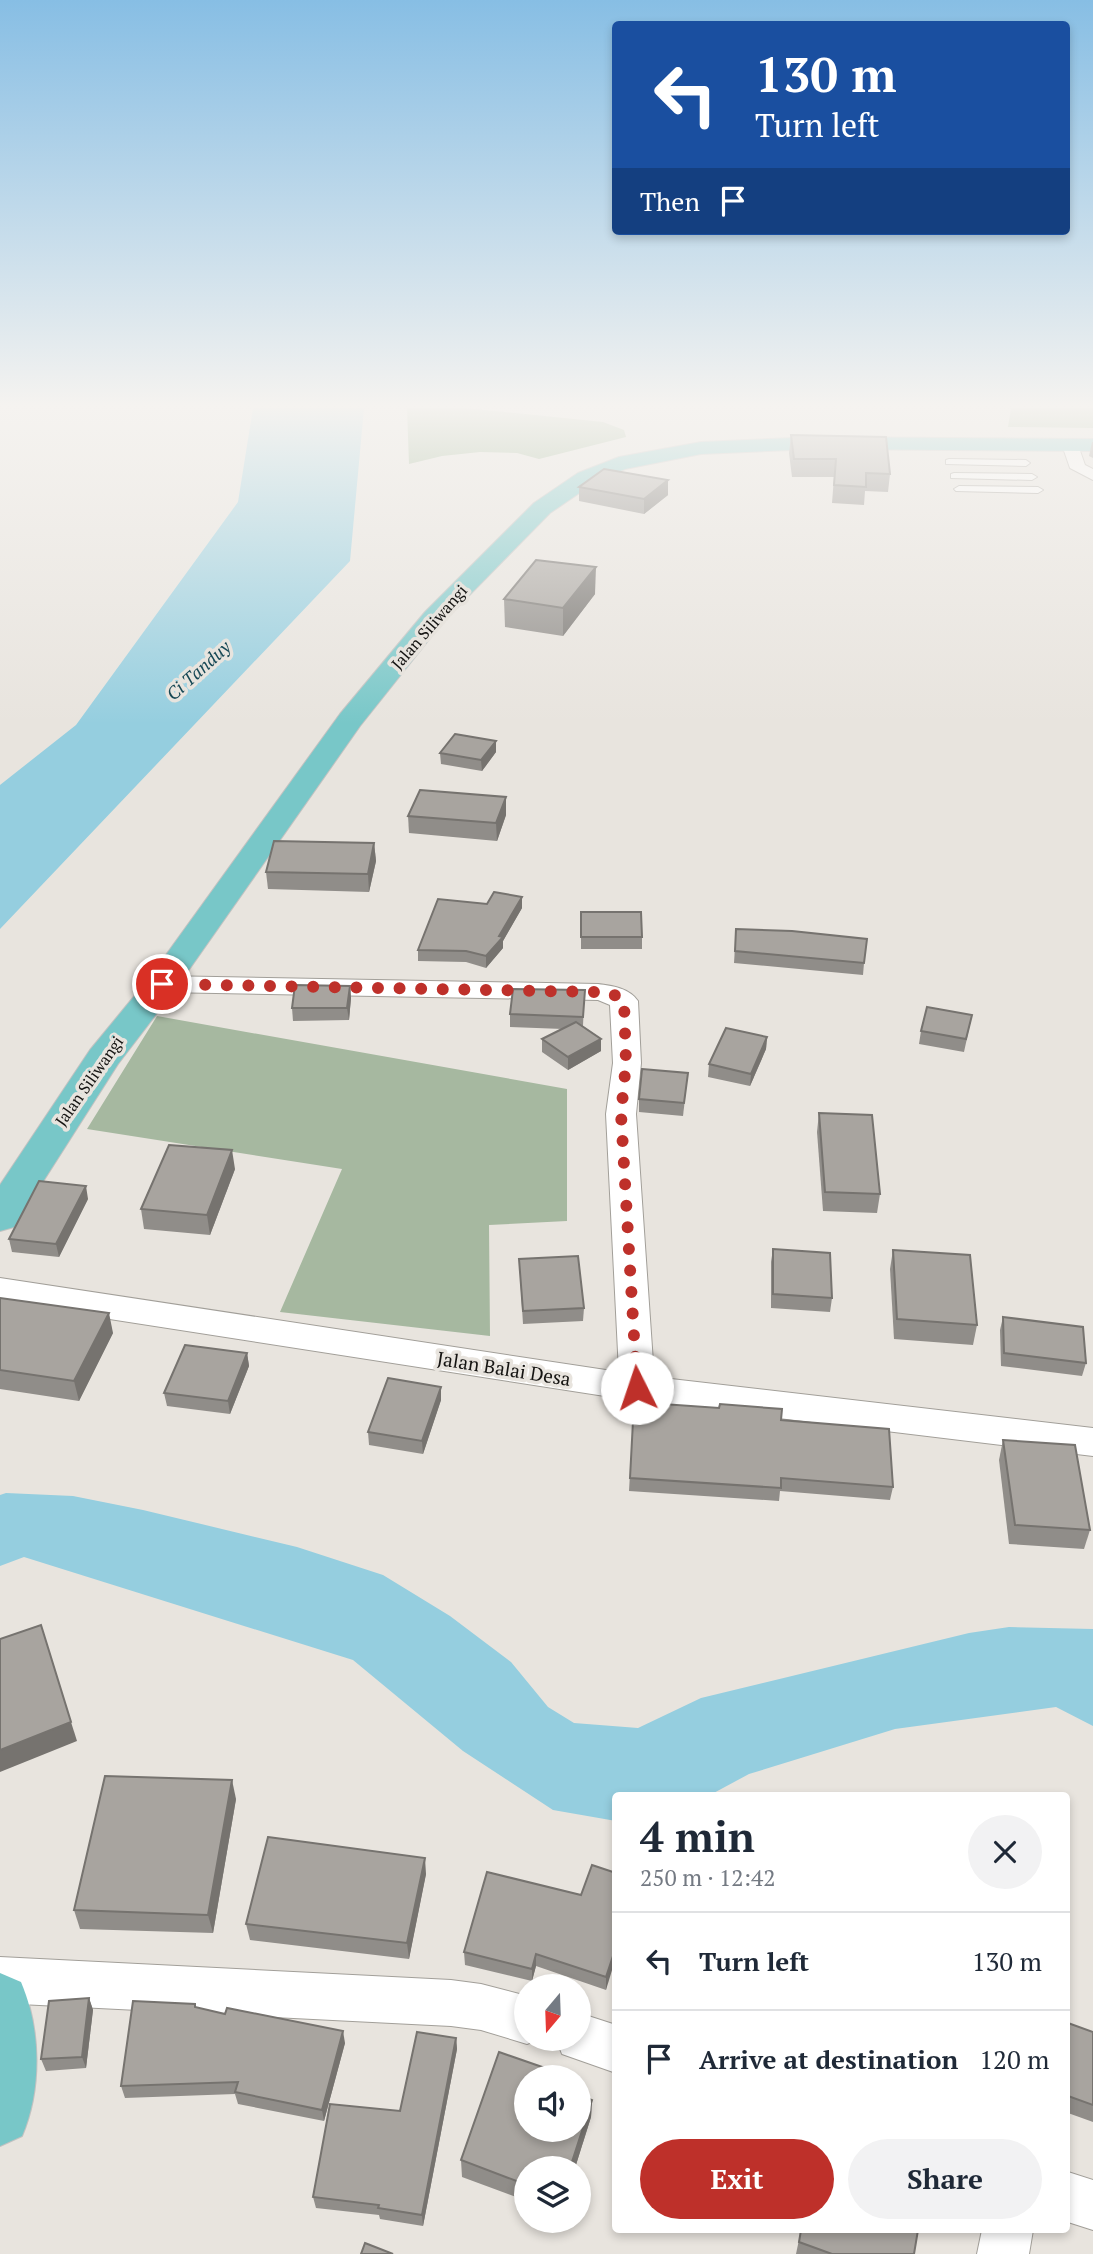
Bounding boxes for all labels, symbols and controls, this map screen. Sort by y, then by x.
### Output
text: 130 m [755,41,897,106]
icon: left [640,49,731,140]
text: Turn left [755,104,879,146]
icon: arrive [714,182,752,220]
text: Then [640,184,700,218]
street label: Jalan Siliwangi [386,580,472,674]
water label: Ci Tanduy [161,634,236,705]
pin [132,954,192,1014]
icon: arrive [143,965,181,1003]
street label: Jalan Siliwangi [50,1031,128,1130]
street label: Jalan Balai Desa [435,1345,573,1391]
position arrow [600,1351,674,1425]
text: 4 min [640,1808,755,1864]
button: close [968,1815,1042,1889]
text: 250 m · 12:42 [640,1862,775,1893]
icon: left [640,1942,678,1980]
text: Turn left [699,1944,809,1978]
text: 130 m [972,1944,1042,1978]
north arrow [514,1974,592,2051]
map controls [514,1974,591,2233]
icon: arrive [640,2040,678,2078]
text: Arrive at destination [699,2042,958,2076]
text: 120 m [979,2042,1050,2076]
button: sound [514,2065,591,2142]
button: Exit [640,2139,834,2219]
button: Share [848,2139,1042,2219]
button: layers [514,2156,591,2233]

